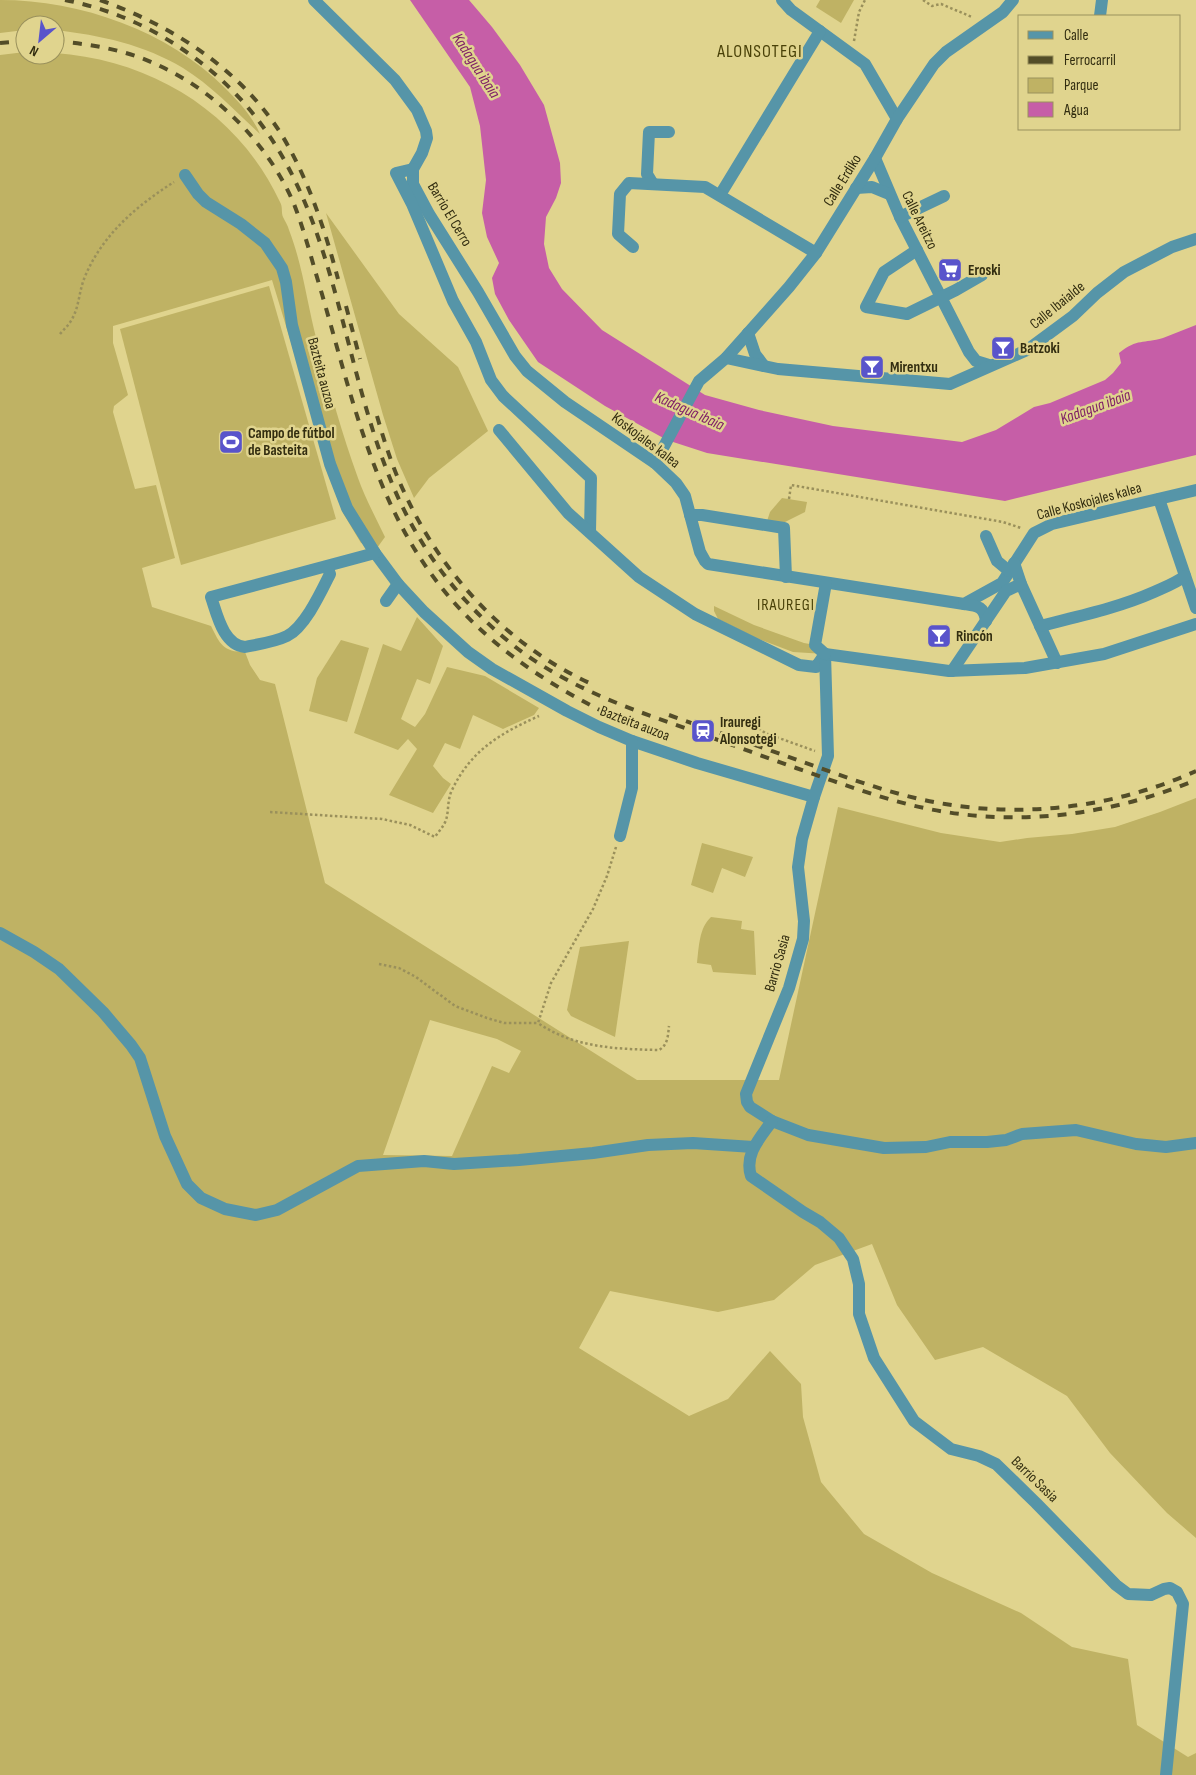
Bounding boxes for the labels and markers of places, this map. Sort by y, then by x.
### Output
supermarket icon: Eroski [937,257,963,283]
place label: Eroski [968,261,1001,280]
bar icon: Batzoki [990,335,1016,361]
place label: Batzoki [1020,339,1060,358]
bar icon: Mirentxu [859,354,885,380]
place label: Mirentxu [890,358,938,377]
place label: Campo de fútbol de Basteita [248,424,335,460]
sports icon: Campo de fútbol de Basteita [218,429,244,455]
bar icon: Rincón [926,623,952,649]
place label: Rincón [956,627,993,646]
place label: Irauregi Alonsotegi [719,713,776,749]
station icon: Irauregi Alonsotegi [690,718,716,744]

